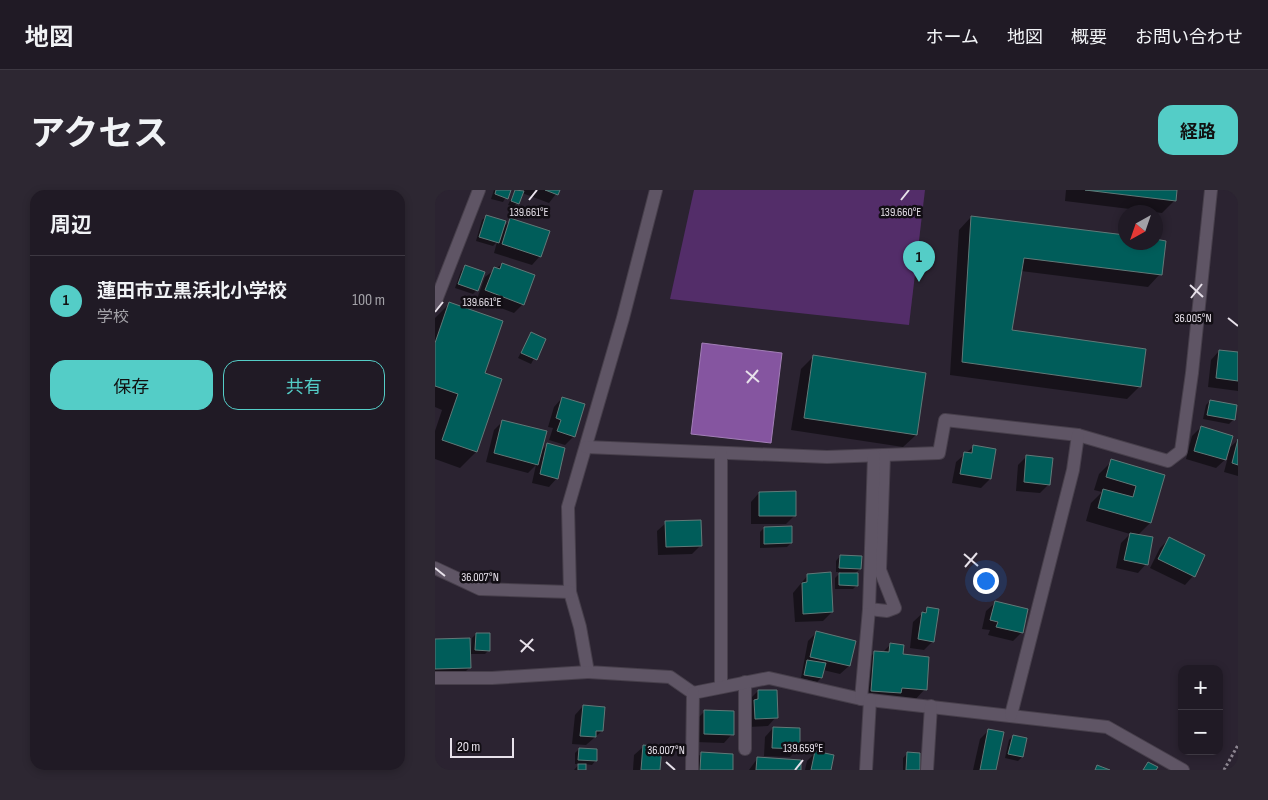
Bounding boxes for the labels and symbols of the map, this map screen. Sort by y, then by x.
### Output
text: 139.661°E [510,205,549,220]
text: 139.660°E [881,205,921,220]
north arrow [1118,205,1163,250]
pin: 1 [903,241,935,282]
text: 139.661°E [463,295,502,310]
text: 36.005°N [1174,311,1212,326]
your location [973,568,999,594]
text: 36.007°N [461,570,499,585]
scale bar [450,735,514,758]
text: 139.659°E [783,741,823,756]
text: 36.007°N [647,743,685,758]

